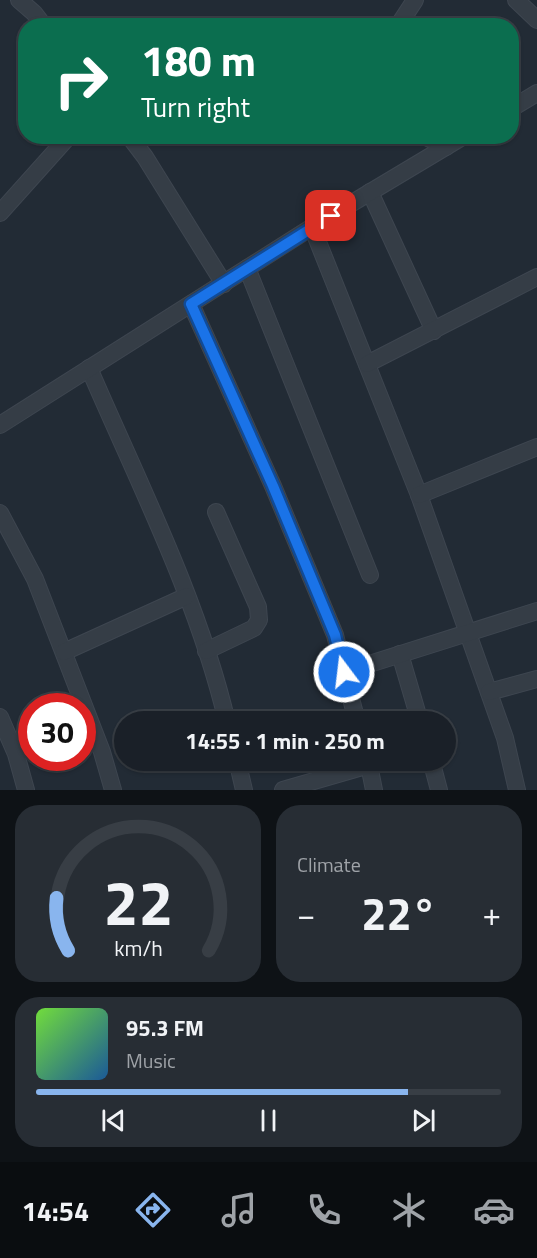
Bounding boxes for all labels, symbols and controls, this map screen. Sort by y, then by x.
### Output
text: 180 m [141,28,256,92]
icon: right [42,42,120,120]
text: Turn right [141,86,250,127]
pin [305,190,356,241]
icon: arrive [314,199,347,232]
position arrow [312,640,376,704]
speed limit sign: 30 [18,693,96,771]
text: 14:55 · 1 min · 250 m [185,724,385,758]
text: Climate [297,849,361,880]
text: 22 [103,854,173,949]
text: 22° [361,879,437,947]
text: − [297,889,315,939]
text: + [483,889,501,939]
text: km/h [114,932,162,964]
text: 95.3 FM [126,1011,204,1045]
text: Music [126,1045,176,1076]
icon: previous [97,1104,130,1137]
icon: pause [252,1104,285,1137]
icon: next [407,1104,440,1137]
icon: directions [132,1189,174,1231]
icon: music [218,1189,260,1231]
icon: phone [303,1189,345,1231]
icon: climate [388,1189,430,1231]
icon: car [473,1189,515,1231]
text: 14:54 [22,1190,89,1231]

